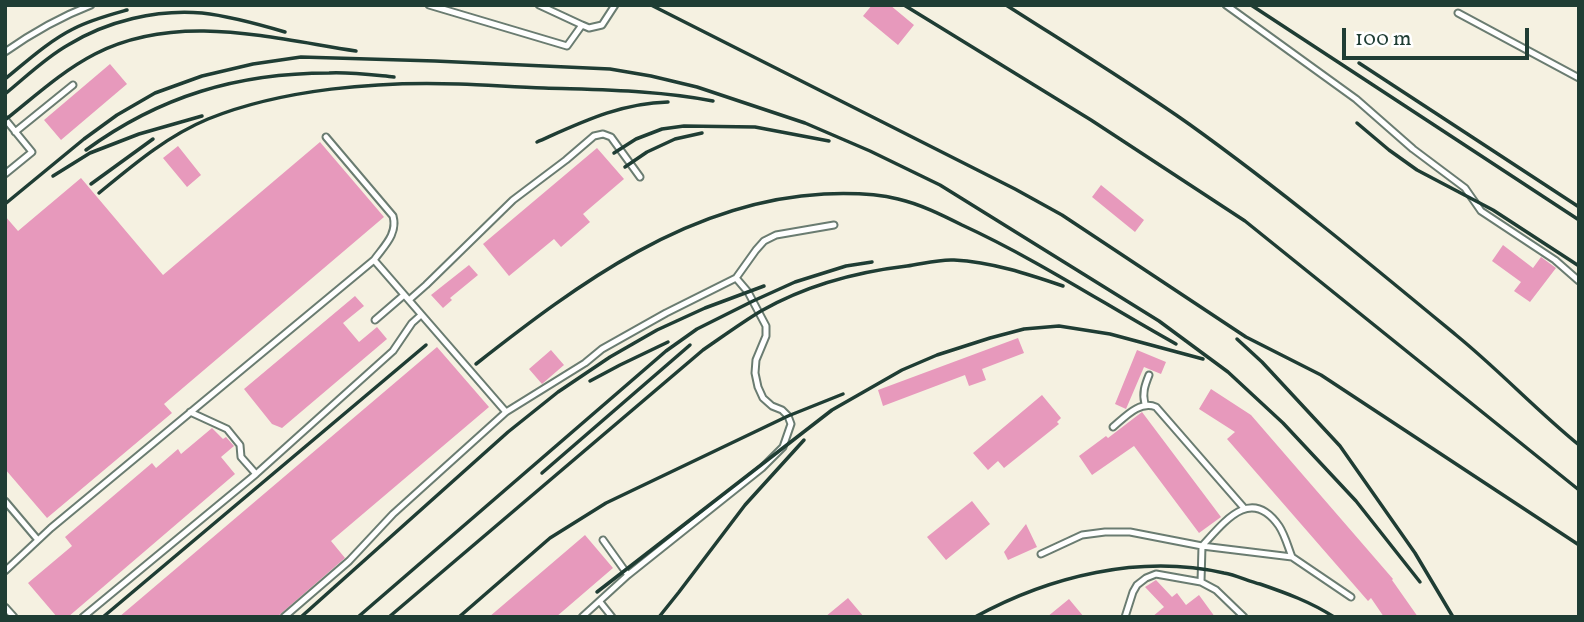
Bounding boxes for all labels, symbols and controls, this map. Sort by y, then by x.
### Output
scale bar [1346,14,1533,58]
text: 100 m [1355,25,1412,54]

